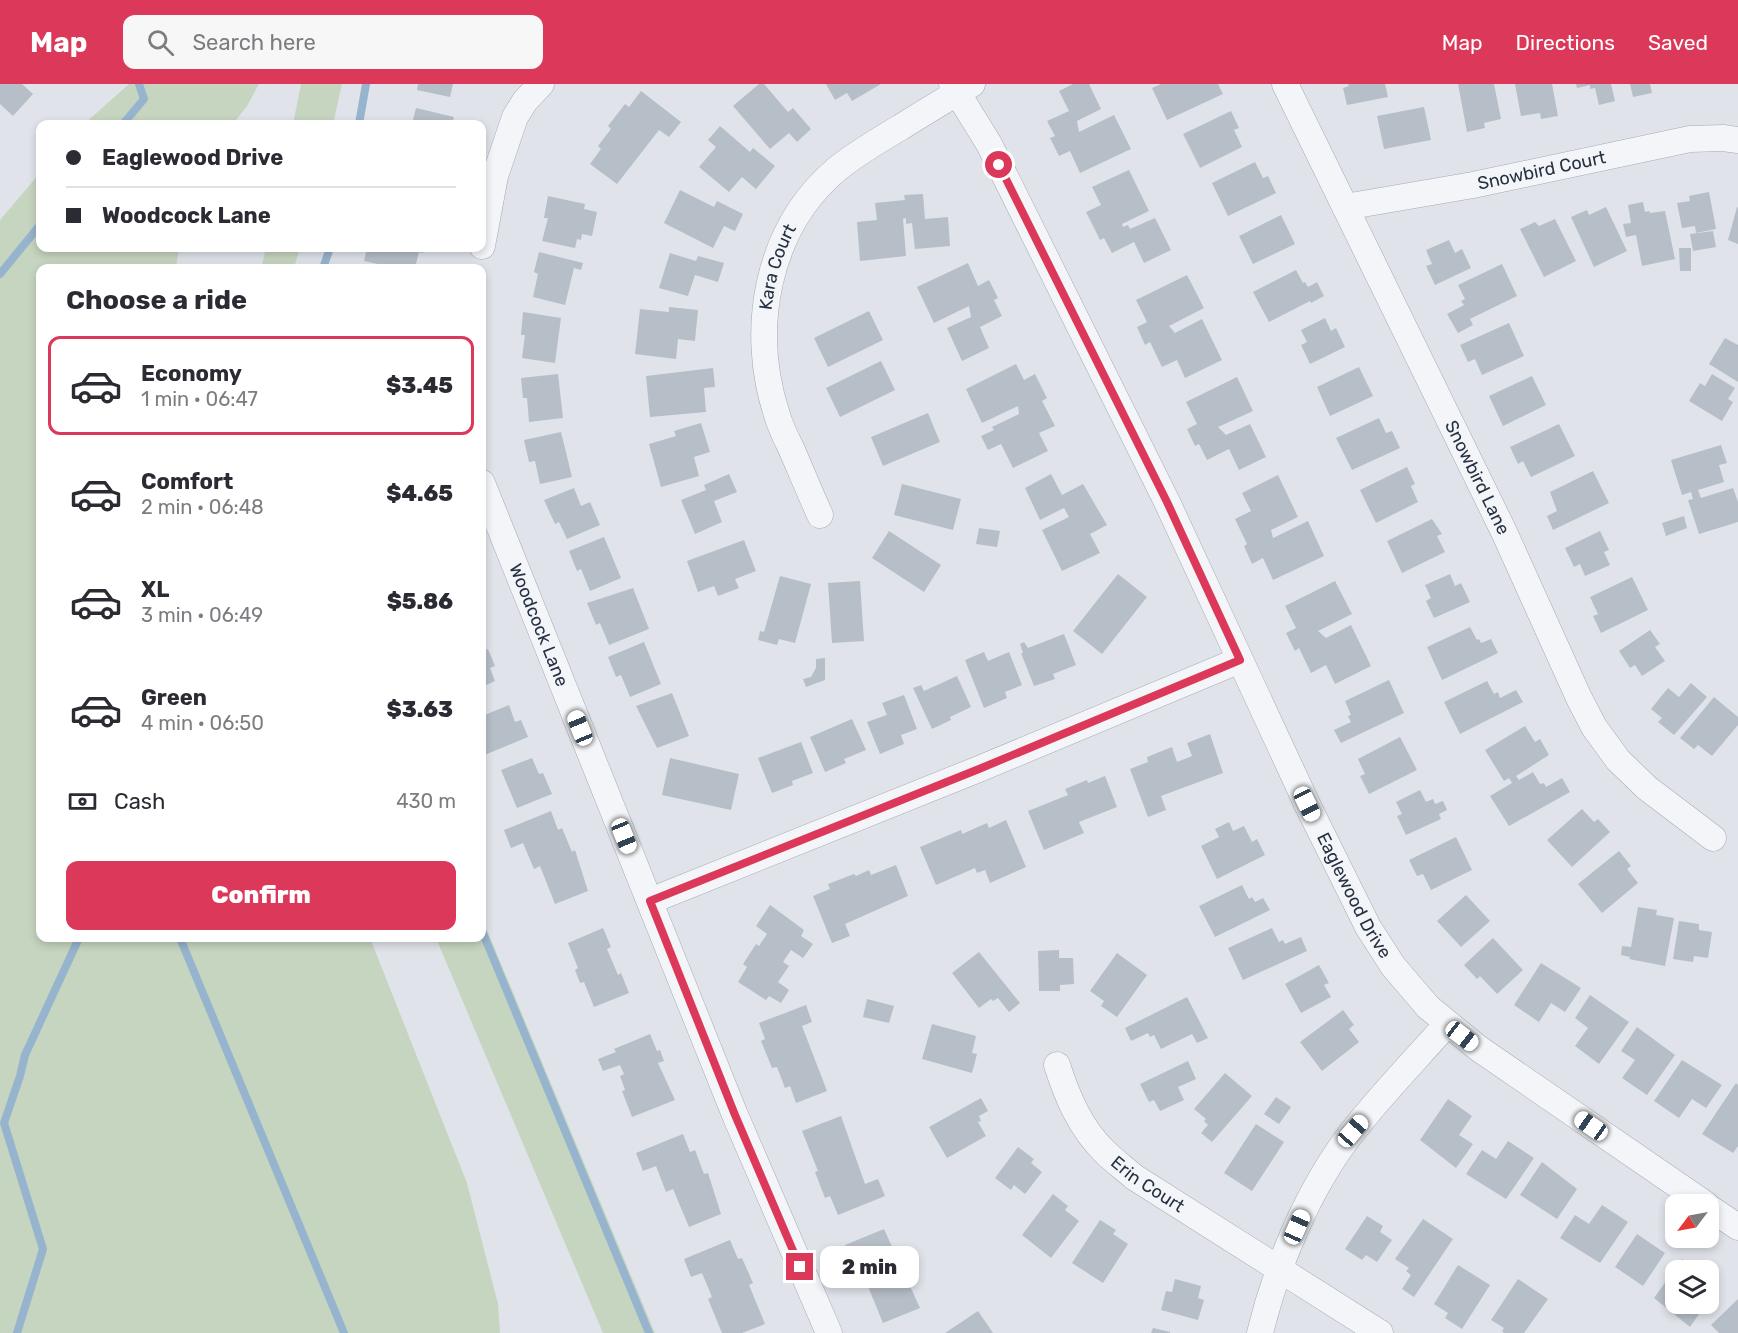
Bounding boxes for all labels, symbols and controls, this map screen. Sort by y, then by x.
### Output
search box [123,15,543,69]
text: Map [30,26,87,59]
icon: search [144,26,177,59]
text: Search here [192,29,316,56]
text: Map [1442,30,1483,55]
text: Directions [1516,30,1615,55]
text: Saved [1648,30,1708,55]
text: Eaglewood Drive [102,144,283,171]
street label: Snowbird Court [1475,146,1608,195]
route start [985,151,1012,178]
text: Woodcock Lane [102,202,271,229]
street label: Kara Court [755,220,801,311]
text: Choose a ride [66,284,247,316]
icon: car [69,359,123,413]
text: Economy [141,360,242,387]
text: $3.45 [386,372,453,399]
text: 1 min · 06:47 [141,387,258,411]
street label: Snowbird Lane [1440,417,1515,538]
icon: car [69,467,123,521]
text: Comfort [141,468,233,495]
text: $4.65 [386,480,453,507]
text: 2 min · 06:48 [141,495,264,519]
street label: Woodcock Lane [504,560,573,690]
icon: car [69,575,123,629]
text: XL [141,576,169,603]
text: $5.86 [387,588,453,615]
text: 3 min · 06:49 [141,603,263,627]
icon: car [69,683,123,737]
text: Green [141,684,207,711]
text: $3.63 [386,696,453,723]
car [565,708,595,748]
text: 4 min · 06:50 [141,711,264,735]
car [1291,784,1323,824]
icon: cash [66,785,99,818]
text: Cash [114,788,165,815]
text: 430 m [396,789,456,813]
car [609,816,639,856]
street label: Eaglewood Drive [1312,829,1396,963]
button: Confirm [66,861,456,930]
car [1442,1018,1482,1054]
car [1571,1108,1611,1144]
car [1334,1112,1372,1150]
street label: Erin Court [1106,1151,1189,1217]
north arrow [1665,1194,1719,1248]
map controls [1665,1194,1719,1314]
car [1281,1207,1313,1247]
callout: 2 min [821,1246,920,1288]
route end [786,1253,813,1280]
text: 2 min [842,1255,897,1279]
button: layers [1665,1260,1719,1314]

